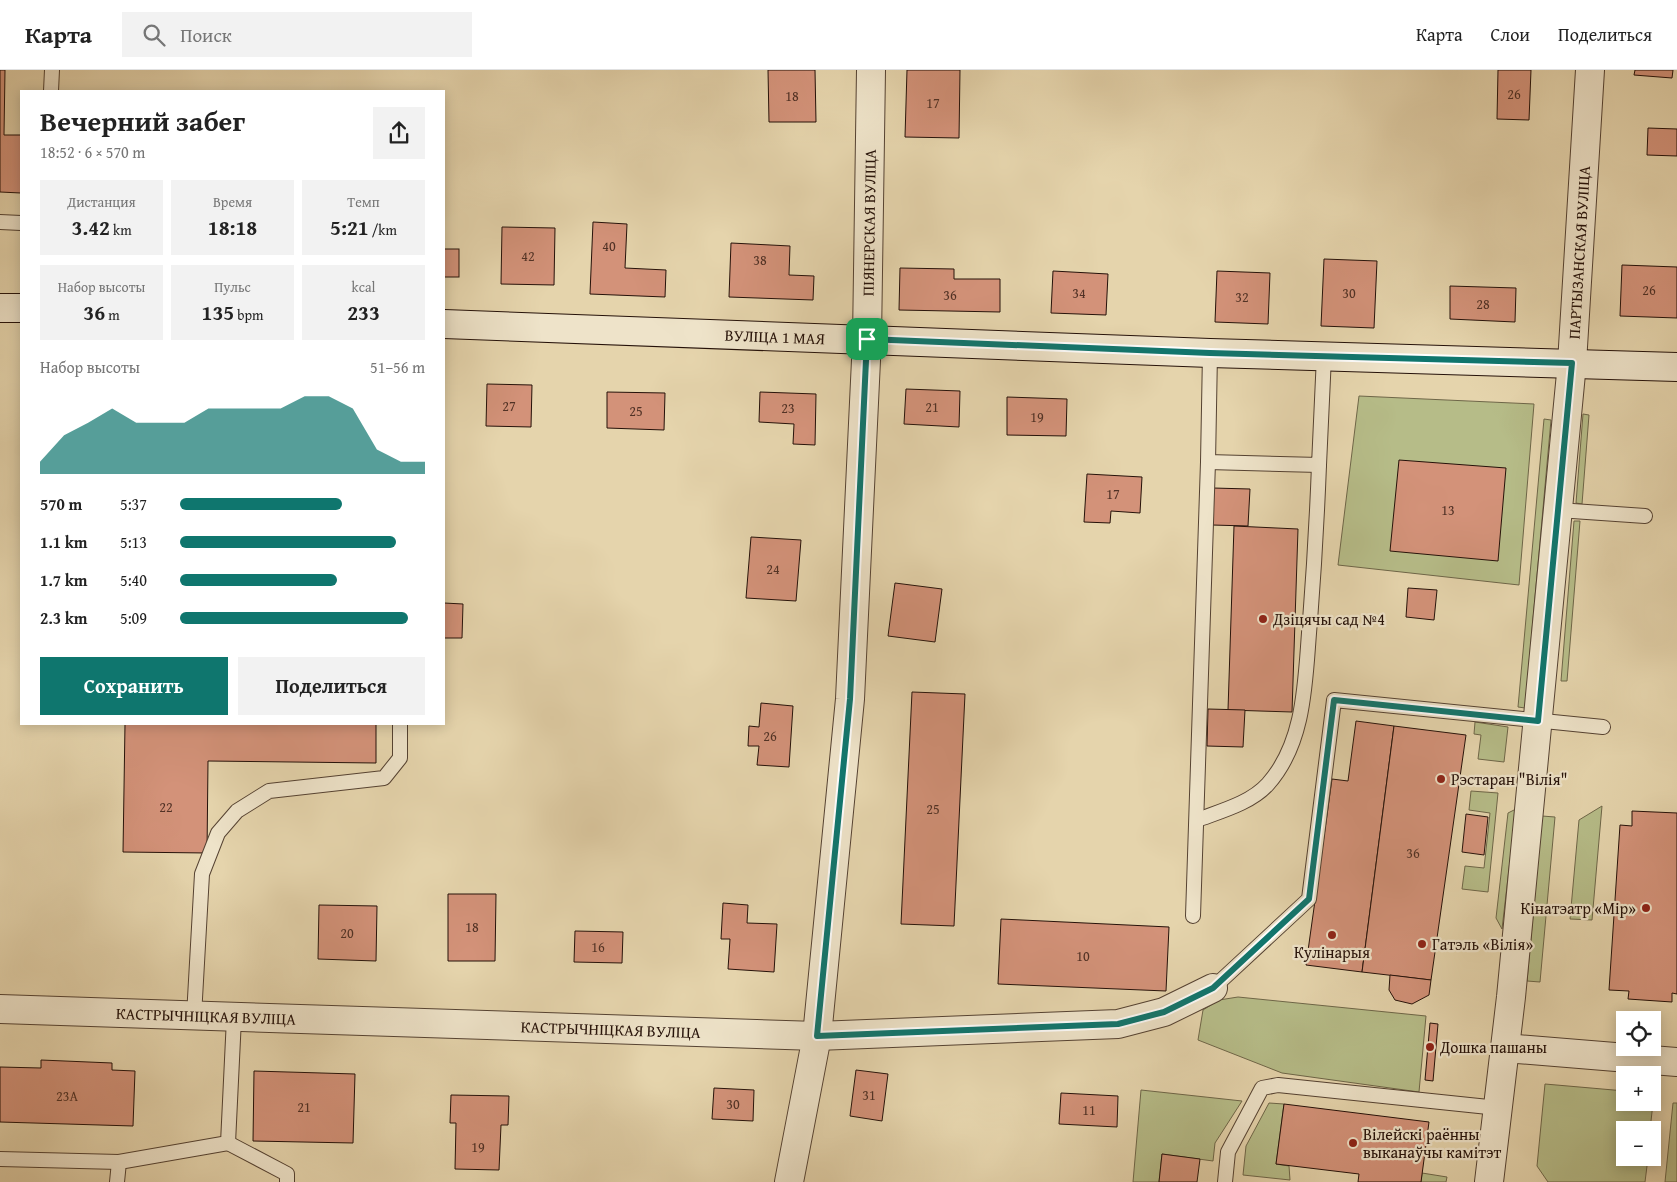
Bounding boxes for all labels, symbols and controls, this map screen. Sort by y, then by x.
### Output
search box [122,12,472,57]
text: Карта [25,17,92,52]
icon: search [140,21,168,49]
text: Поиск [180,21,232,49]
text: Карта [1416,21,1463,48]
text: Слои [1491,21,1530,48]
text: Поделиться [1558,21,1652,48]
house number: 26 [1507,84,1521,104]
house number: 18 [785,86,799,106]
house number: 17 [926,93,940,113]
text: Вечерний забег [40,100,245,141]
button: share [373,107,425,159]
text: 18:52 · 6 × 570 m [40,140,145,164]
street label: ПІЯНЕРСКАЯ ВУЛІЦА [856,149,882,296]
street label: ПАРТЫЗАНСКАЯ ВУЛІЦА [1561,165,1596,340]
text: Дистанция [67,192,136,212]
text: Время [213,192,252,212]
text: Темп [347,192,380,212]
text: 3.42 [71,212,110,243]
text: 18:18 [208,212,257,243]
text: 5:21 [330,212,369,243]
text: km [110,220,132,240]
text: /km [369,220,397,240]
house number: 40 [602,236,616,256]
house number: 42 [521,246,535,266]
house number: 38 [753,250,767,270]
text: Набор высоты [58,277,145,297]
text: Пульс [214,277,251,297]
text: kcal [352,277,375,297]
house number: 26 [1642,280,1656,300]
house number: 34 [1072,283,1086,303]
house number: 30 [1342,283,1356,303]
house number: 36 [943,285,957,305]
house number: 32 [1235,287,1249,307]
house number: 28 [1476,294,1490,314]
text: 36 [83,297,105,328]
text: 135 [202,297,234,328]
text: 233 [347,297,380,328]
text: m [105,305,120,325]
text: bpm [234,305,263,325]
pin [846,318,888,360]
street label: ВУЛІЦА 1 МАЯ [724,323,826,350]
icon: arrive [853,325,881,353]
text: Набор высоты [40,355,140,379]
text: 51–56 m [370,355,425,379]
house number: 27 [502,396,516,416]
house number: 21 [925,397,939,417]
house number: 23 [781,398,795,418]
house number: 25 [629,401,643,421]
house number: 19 [1030,407,1044,427]
house number: 17 [1106,484,1120,504]
text: 570 m [40,492,82,516]
text: 5:37 [120,492,147,516]
house number: 13 [1441,500,1455,520]
text: 1.1 km [40,530,87,554]
text: 5:13 [120,530,147,554]
house number: 24 [766,559,780,579]
text: 1.7 km [40,568,87,592]
text: 5:40 [120,568,147,592]
text: 2.3 km [40,606,87,630]
text: 5:09 [120,606,147,630]
place label: Дзіцячы сад №4 [1272,607,1385,631]
marker: Дзіцячы сад №4 [1257,613,1269,625]
button: Сохранить [40,657,228,715]
button: Поделиться [238,657,425,715]
house number: 26 [763,726,777,746]
place label: Рэстаран "Вілія" [1451,767,1568,791]
marker: Рэстаран "Вілія" [1435,773,1447,785]
house number: 22 [159,797,173,817]
house number: 25 [926,799,940,819]
house number: 36 [1406,843,1420,863]
place label: Кінатэатр «Мір» [1521,896,1636,920]
marker: Кінатэатр «Мір» [1640,902,1652,914]
house number: 18 [465,917,479,937]
house number: 20 [340,923,354,943]
marker: Кулінарыя [1326,929,1338,941]
place label: Гатэль «Вілія» [1432,932,1533,956]
house number: 16 [591,937,605,957]
marker: Гатэль «Вілія» [1416,938,1428,950]
place label: Кулінарыя [1294,940,1370,964]
house number: 10 [1076,946,1090,966]
street label: КАСТРЫЧНІЦКАЯ ВУЛІЦА [115,1001,297,1031]
map controls [1616,1011,1661,1166]
button: locate [1616,1011,1661,1056]
street label: КАСТРЫЧНІЦКАЯ ВУЛІЦА [520,1014,701,1044]
place label: Дошка пашаны [1439,1035,1547,1059]
marker: Дошка пашаны [1424,1041,1436,1053]
button: + [1616,1066,1661,1111]
house number: 31 [862,1085,876,1105]
house number: 23А [56,1086,78,1106]
house number: 30 [726,1094,740,1114]
house number: 21 [297,1097,311,1117]
house number: 11 [1082,1100,1096,1120]
button: − [1616,1121,1661,1166]
place label: Вілейскі раённы выканаўчы камітэт [1363,1122,1501,1164]
house number: 19 [471,1137,485,1157]
marker: Вілейскі раённы выканаўчы камітэт [1347,1137,1359,1149]

